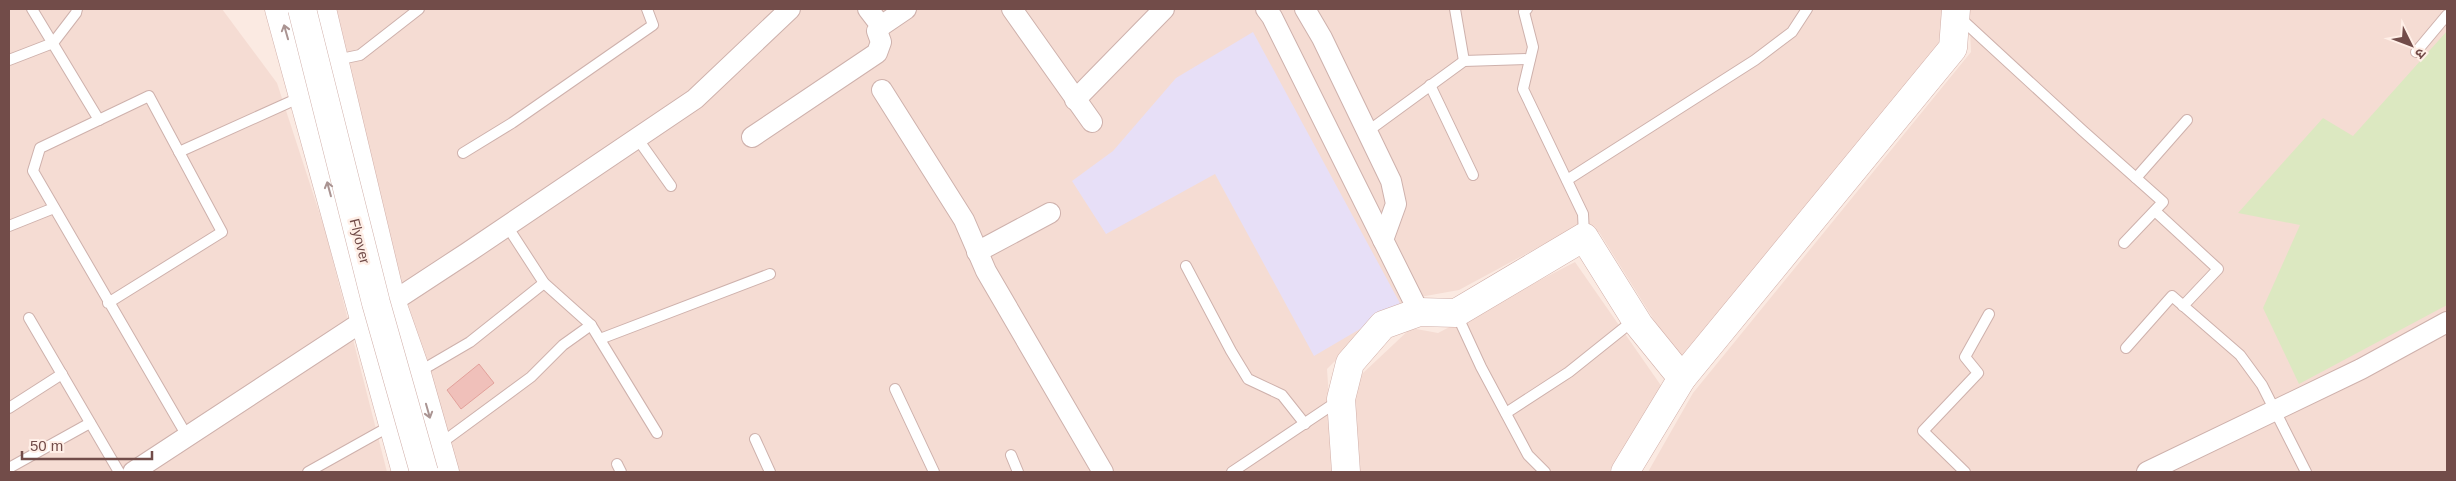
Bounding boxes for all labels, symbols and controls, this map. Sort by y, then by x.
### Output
north arrow [2386,20,2436,70]
one-way arrow [280,24,290,40]
text: उ [2411,45,2429,63]
one-way arrow [324,181,333,197]
street label: Flyover [347,217,373,266]
one-way arrow [423,403,433,419]
scale bar [22,428,152,460]
text: 50 m [30,437,63,454]

